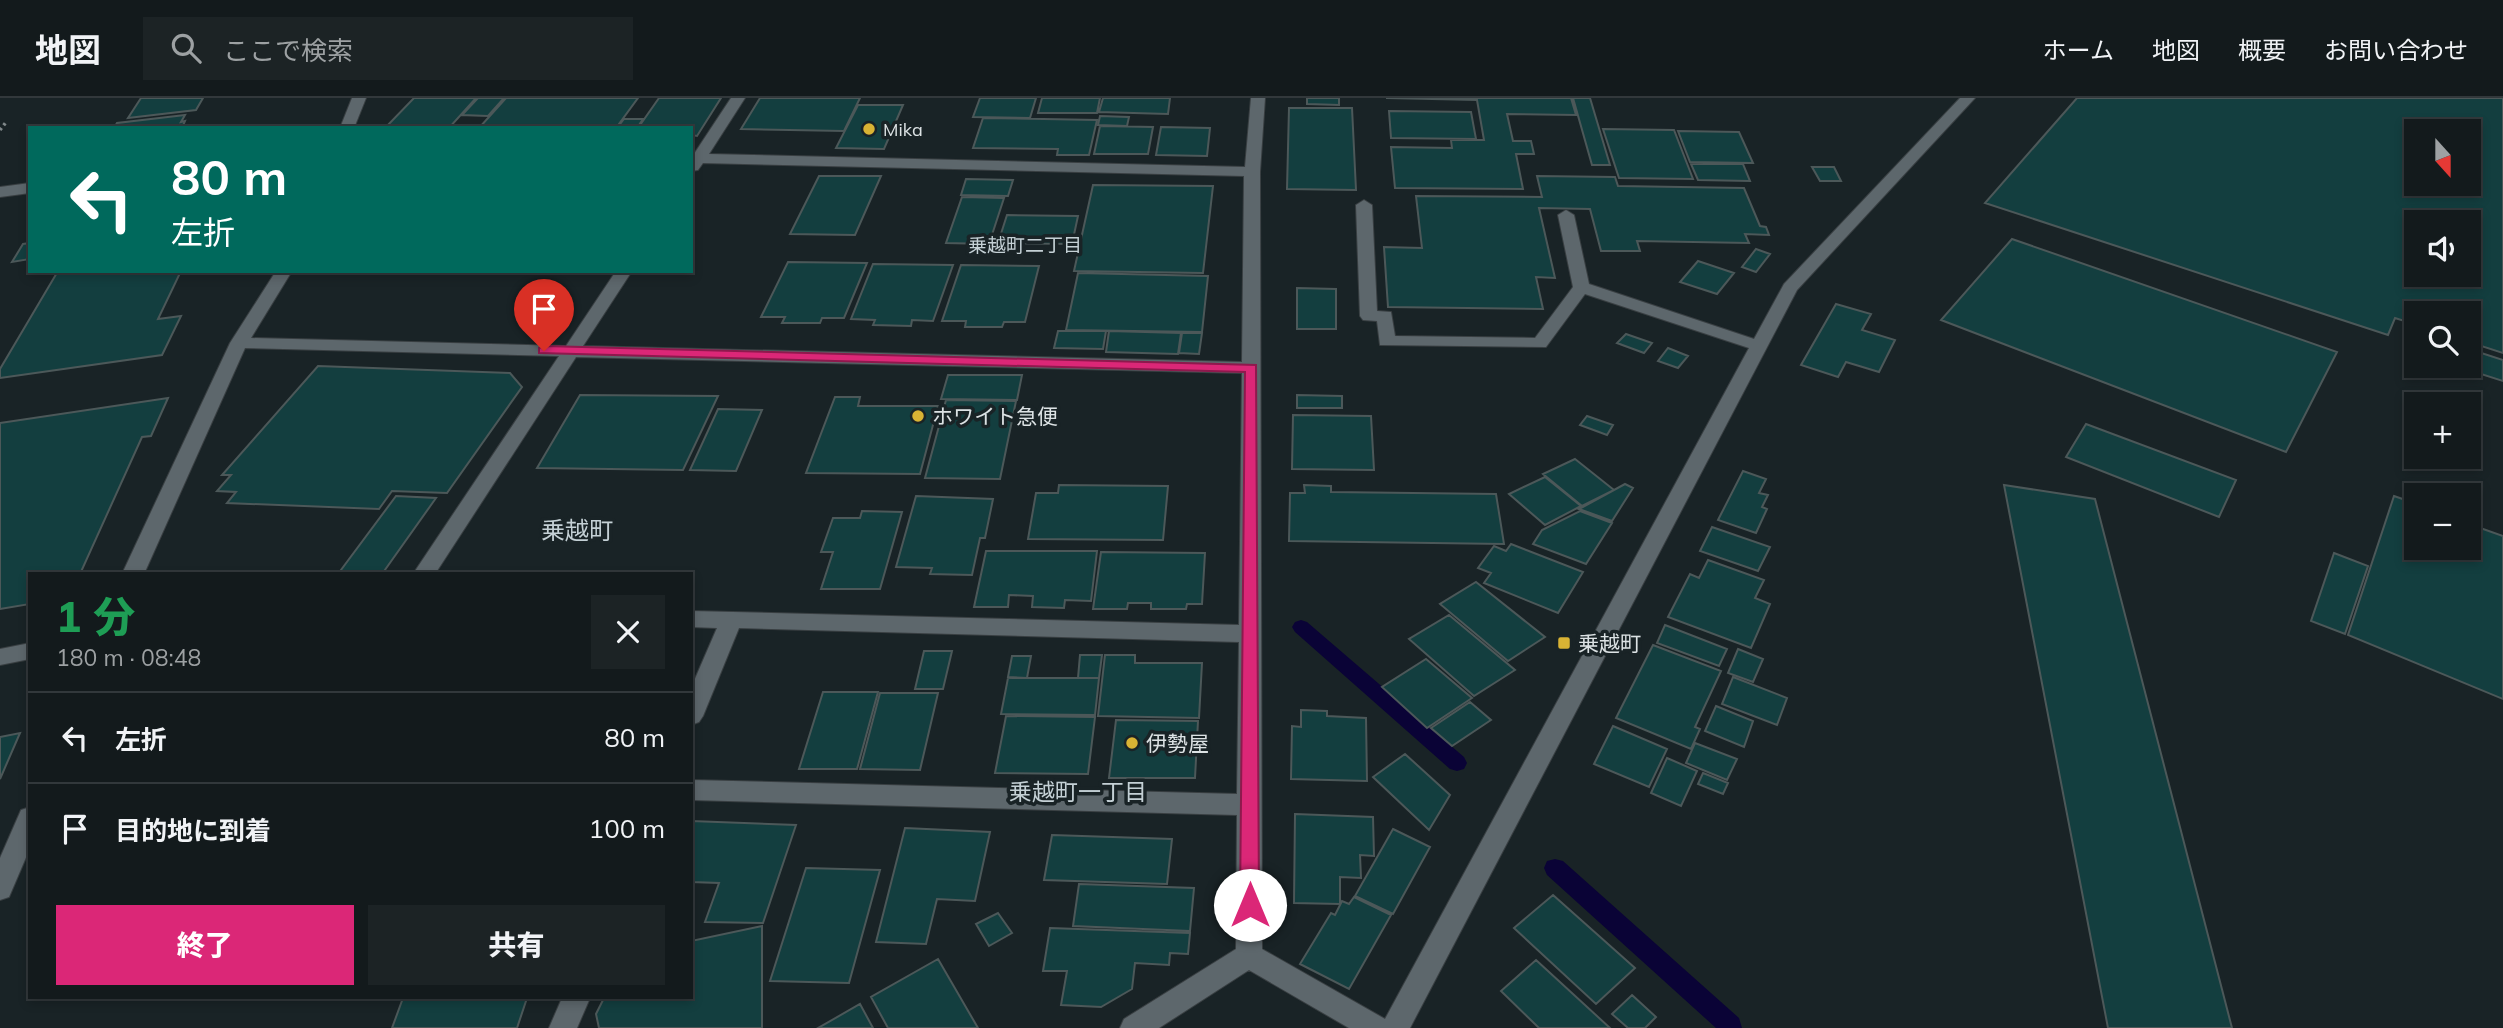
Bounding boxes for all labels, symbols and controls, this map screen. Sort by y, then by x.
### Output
search box [143,17,633,80]
text: 地図 [35,29,101,70]
icon: search [167,29,205,67]
text: ここで検索 [223,34,353,67]
text: ホーム [2043,35,2114,65]
text: 地図 [2152,35,2200,65]
text: 概要 [2238,35,2286,65]
text: お問い合わせ [2324,35,2468,65]
place label: Mika [883,118,923,141]
north arrow [2404,119,2482,196]
map controls [2404,119,2481,560]
marker: Mika [861,121,877,137]
text: 80 m [171,146,287,207]
icon: left [56,154,147,245]
button: sound [2404,210,2481,287]
text: 左折 [171,212,235,252]
district label: 乗越町二丁目 [968,233,1082,257]
pin [514,279,574,351]
icon: arrive [525,290,563,328]
button: search [2404,301,2481,378]
button: + [2404,392,2481,469]
place label: ホワイト急便 [932,403,1058,429]
marker: ホワイト急便 [910,408,926,424]
button: − [2404,483,2481,560]
district label: 乗越町 [541,515,613,545]
text: 1 分 [56,590,135,643]
button: close [591,595,665,669]
place label: 乗越町 [1578,630,1641,656]
marker: 乗越町 [1556,635,1572,651]
text: 180 m · 08:48 [56,643,201,672]
icon: left [56,719,94,757]
text: 80 m [604,721,665,754]
text: 左折 [115,723,167,756]
place label: 伊勢屋 [1146,730,1209,756]
marker: 伊勢屋 [1124,735,1140,751]
district label: 乗越町一丁目 [1009,777,1147,806]
icon: arrive [56,810,94,848]
text: 100 m [589,812,665,845]
text: 目的地に到着 [115,814,271,847]
position arrow [1213,868,1287,942]
button: 終了 [56,905,354,985]
button: 共有 [368,905,665,985]

